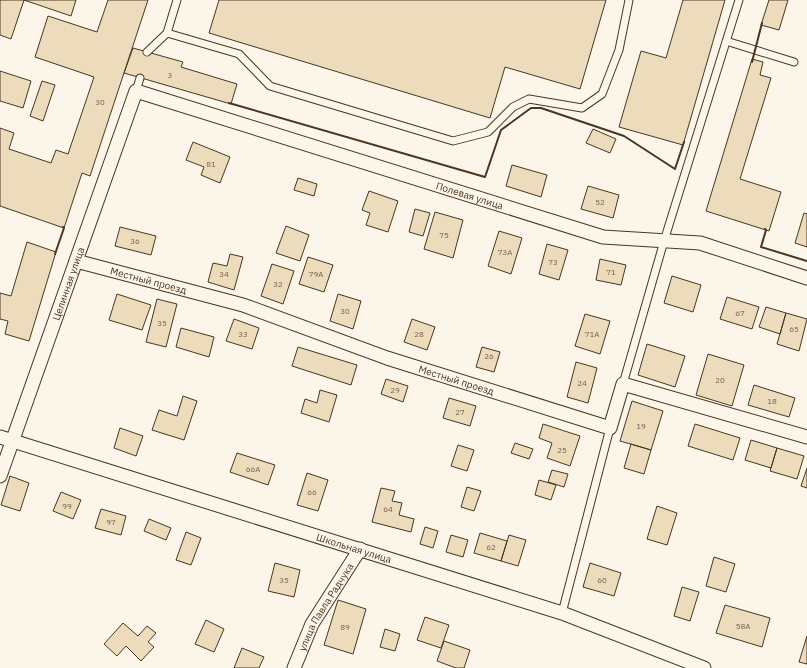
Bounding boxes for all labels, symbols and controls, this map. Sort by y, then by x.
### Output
house number: 3 [168,70,173,80]
house number: 30 [95,97,105,107]
house number: 81 [206,159,216,169]
street label: Полевая улица [434,179,506,212]
house number: 52 [595,197,605,207]
house number: 75 [439,230,449,240]
house number: 36 [130,236,140,246]
street label: Целинная улица [49,245,87,322]
house number: 73А [498,247,512,257]
house number: 73 [548,257,558,267]
street label: Местный проезд [109,264,188,296]
house number: 71 [606,267,616,277]
house number: 34 [219,269,229,279]
house number: 79А [309,269,323,279]
house number: 32 [273,279,283,289]
house number: 30 [340,306,350,316]
house number: 67 [735,308,745,318]
house number: 35 [157,318,167,328]
house number: 65 [789,324,799,334]
house number: 33 [238,329,248,339]
house number: 28 [414,329,424,339]
house number: 71А [585,329,599,339]
house number: 26 [484,351,494,361]
street label: Местный проезд [417,362,496,398]
house number: 20 [715,375,725,385]
house number: 24 [577,378,587,388]
house number: 29 [390,385,400,395]
house number: 18 [767,396,777,406]
house number: 27 [455,407,465,417]
house number: 19 [636,421,646,431]
house number: 25 [557,445,567,455]
house number: 66А [246,464,260,474]
house number: 66 [307,487,317,497]
house number: 99 [62,501,72,511]
house number: 64 [383,504,393,514]
house number: 97 [106,517,116,527]
street label: Школьная улица [315,530,394,566]
house number: 62 [486,542,496,552]
street label: улица Павла Радчука [295,560,356,653]
house number: 35 [279,575,289,585]
house number: 60 [597,575,607,585]
house number: 58А [736,621,750,631]
house number: 89 [340,622,350,632]

